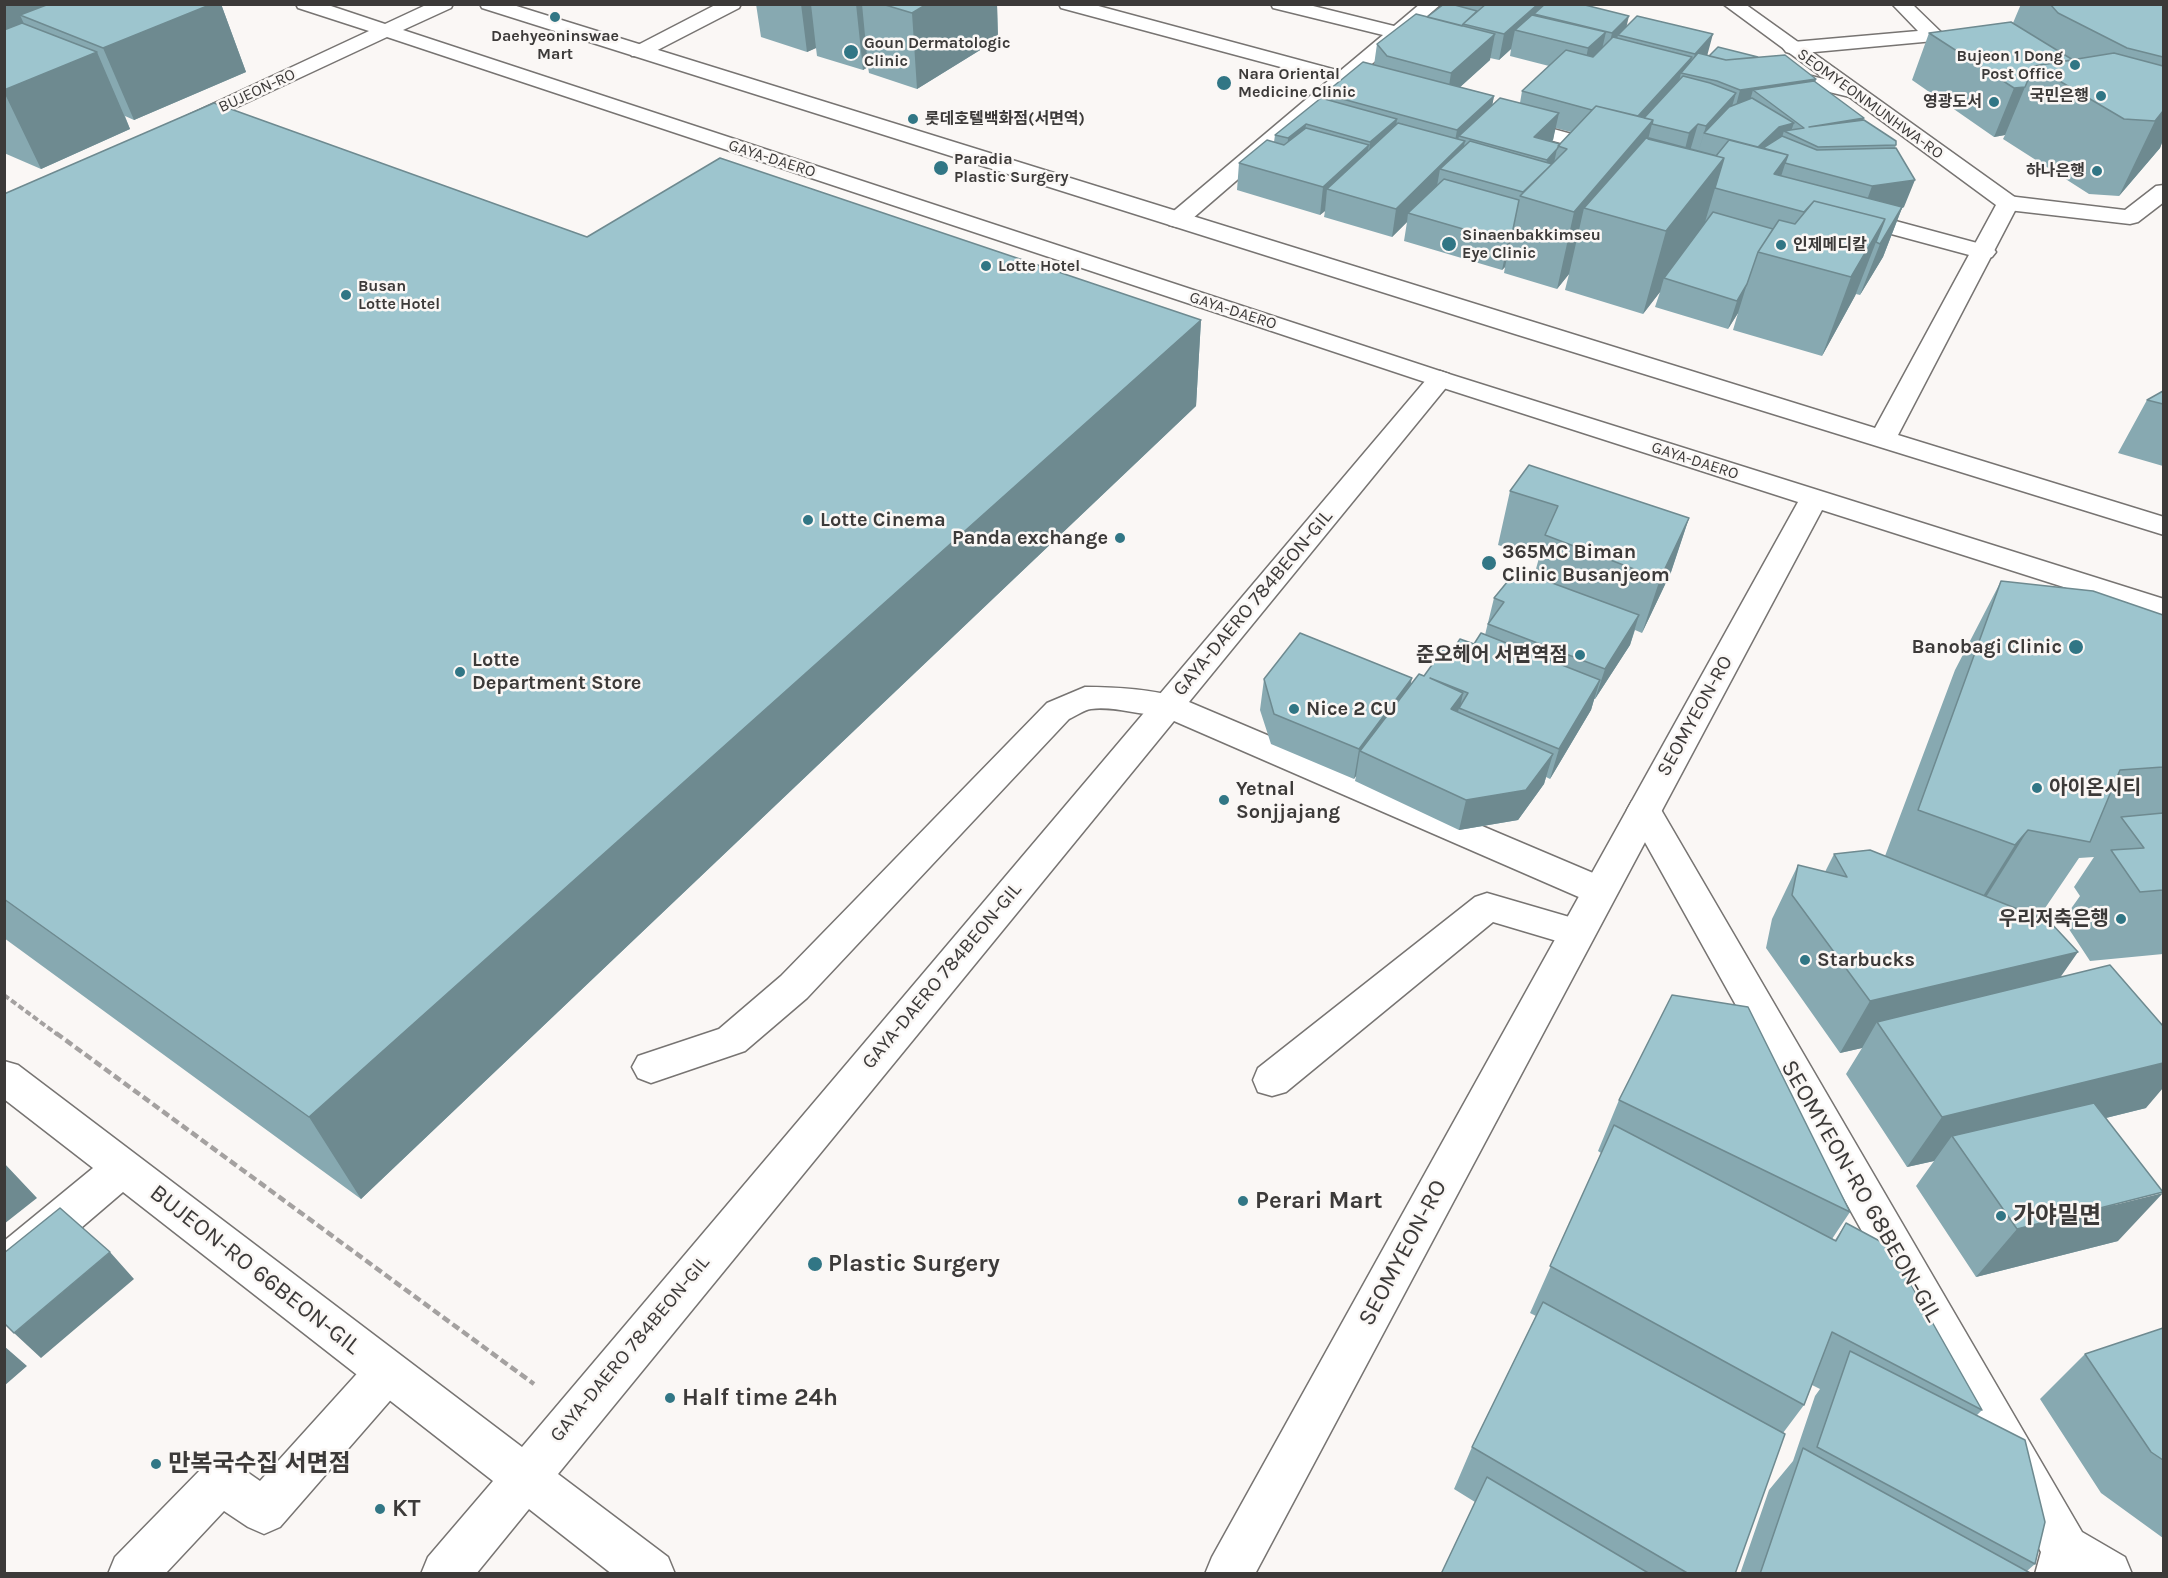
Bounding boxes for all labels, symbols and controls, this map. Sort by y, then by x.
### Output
marker: Daehyeoninswae Mart [548,10,562,24]
place label: Daehyeoninswae Mart [491,26,619,64]
place label: Goun Dermatologic Clinic [864,33,1011,71]
marker: Goun Dermatologic Clinic [842,43,860,61]
street label: SEOMYEONMUNHWA-RO [1793,45,1947,163]
place label: Bujeon 1 Dong Post Office [1957,46,2063,84]
marker: Bujeon 1 Dong Post Office [2068,58,2082,72]
place label: Nara Oriental Medicine Clinic [1238,64,1356,102]
street label: BUJEON-RO [215,65,299,117]
marker: Nara Oriental Medicine Clinic [1215,74,1233,92]
place label: 국민은행 [2030,86,2089,106]
marker: 국민은행 [2094,89,2108,103]
place label: 영광도서 [1923,92,1982,112]
marker: 영광도서 [1987,95,2001,109]
place label: 롯데호텔백화점(서면역) [925,109,1085,129]
marker: 롯데호텔백화점(서면역) [906,112,920,126]
street label: GAYA-DAERO [726,136,818,182]
place label: Paradia Plastic Surgery [954,149,1069,187]
marker: Paradia Plastic Surgery [932,159,950,177]
place label: 하나은행 [2026,161,2085,181]
marker: 하나은행 [2090,164,2104,178]
place label: Sinaenbakkimseu Eye Clinic [1462,225,1601,263]
marker: Sinaenbakkimseu Eye Clinic [1440,235,1458,253]
place label: 인제메디칼 [1793,235,1867,255]
marker: 인제메디칼 [1774,238,1788,252]
place label: Lotte Hotel [998,256,1080,276]
marker: Lotte Hotel [979,259,993,273]
place label: Busan Lotte Hotel [358,276,440,314]
marker: Busan Lotte Hotel [339,288,353,302]
street label: GAYA-DAERO [1187,288,1279,334]
street label: GAYA-DAERO [1649,438,1741,484]
street label: GAYA-DAERO 784BEON-GIL [1168,505,1338,701]
place label: Lotte Cinema [820,508,946,532]
marker: Lotte Cinema [801,513,815,527]
place label: Panda exchange [952,526,1108,550]
marker: Panda exchange [1113,531,1127,545]
place label: 365MC Biman Clinic Busanjeom [1502,540,1670,587]
marker: 365MC Biman Clinic Busanjeom [1480,554,1498,572]
place label: Banobagi Clinic [1911,635,2062,659]
marker: Banobagi Clinic [2067,638,2085,656]
place label: 준오헤어 서면역점 [1416,643,1568,667]
place label: Lotte Department Store [472,648,641,695]
marker: 준오헤어 서면역점 [1573,648,1587,662]
street label: SEOMYEON-RO [1652,652,1738,780]
marker: Lotte Department Store [453,665,467,679]
place label: Nice 2 CU [1306,697,1397,721]
marker: Nice 2 CU [1287,702,1301,716]
place label: 아이온시티 [2049,776,2141,800]
place label: Yetnal Sonjjajang [1236,777,1340,824]
marker: 아이온시티 [2030,781,2044,795]
marker: Yetnal Sonjjajang [1217,793,1231,807]
street label: GAYA-DAERO 784BEON-GIL [857,878,1027,1074]
place label: 우리저축은행 [1999,907,2109,931]
marker: 우리저축은행 [2114,912,2128,926]
place label: Starbucks [1817,948,1915,972]
marker: Starbucks [1798,953,1812,967]
street label: SEOMYEON-RO 68BEON-GIL [1774,1055,1948,1327]
street label: SEOMYEON-RO [1353,1175,1453,1331]
street label: BUJEON-RO 66BEON-GIL [144,1179,366,1361]
place label: Perari Mart [1255,1187,1382,1215]
marker: Perari Mart [1236,1194,1250,1208]
place label: 가야밀면 [2013,1202,2101,1230]
marker: 가야밀면 [1994,1209,2008,1223]
place label: Plastic Surgery [828,1250,1000,1278]
street label: GAYA-DAERO 784BEON-GIL [545,1251,715,1447]
marker: Plastic Surgery [806,1255,824,1273]
place label: Half time 24h [682,1384,838,1412]
marker: Half time 24h [663,1391,677,1405]
place label: 만복국수집 서면점 [168,1450,351,1478]
marker: 만복국수집 서면점 [149,1457,163,1471]
place label: KT [392,1495,420,1523]
marker: KT [373,1502,387,1516]

